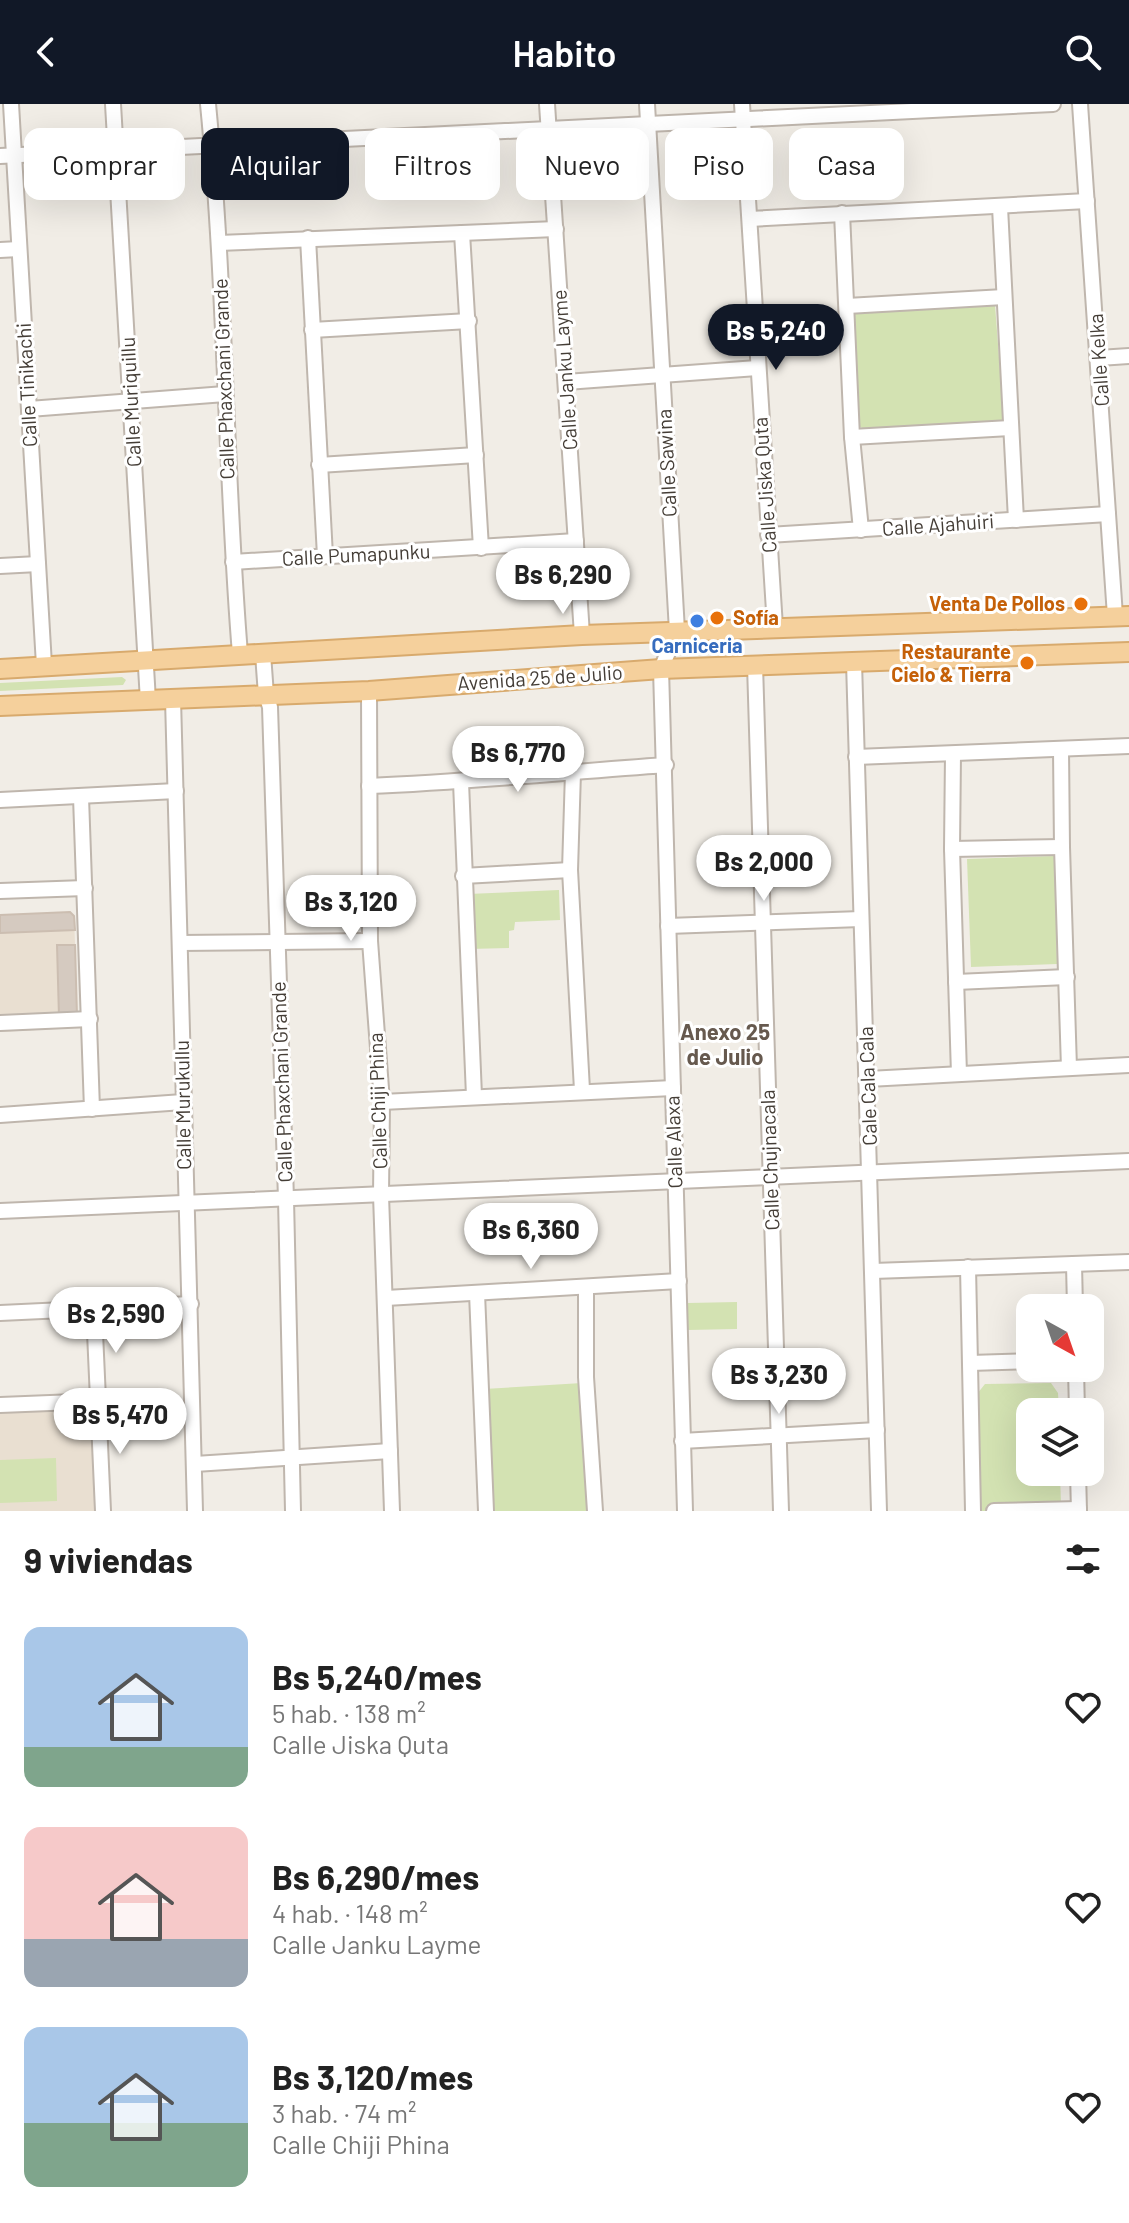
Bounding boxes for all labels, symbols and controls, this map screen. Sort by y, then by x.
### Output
icon: back [24,30,68,74]
icon: search [1061,30,1105,74]
text: Habito [512,31,617,74]
chip: Comprar [24,128,185,200]
chip: Alquilar [201,128,349,200]
chip: Filtros [365,128,500,200]
chip: Nuevo [516,128,649,200]
chip: Piso [665,128,773,200]
chip: Casa [789,128,904,200]
street label: Calle Phaxchani Grande [207,278,239,480]
street label: Calle Janku Layme [546,289,582,451]
pin: Bs 5,240 [693,304,859,372]
street label: Calle Kelka [1083,313,1113,407]
text: Bs 5,240 [726,314,826,345]
street label: Calle Tinikachi [11,322,41,448]
street label: Calle Muriquillu [115,336,145,468]
street label: Calle Sawina [651,408,681,518]
street label: Calle Jiska Quta [747,416,781,554]
street label: Calle Ajahuiri [881,508,995,540]
street label: Calle Pumapunku [281,538,431,570]
pin: Bs 6,290 [480,548,646,616]
text: Bs 6,290 [514,558,612,589]
place label: Venta De Pollos [929,591,1065,615]
marker: Venta De Pollos [1072,595,1090,613]
place label: Sofía [733,605,779,629]
marker: Sofía [708,609,726,627]
marker: Carniceria [688,612,706,630]
place label: Carniceria [651,633,743,657]
place label: Restaurante Cielo & Tierra [891,639,1011,686]
marker: Restaurante Cielo & Tierra [1018,654,1036,672]
street label: Avenida 25 de Julio [456,659,624,695]
pin: Bs 6,770 [435,726,601,794]
text: Bs 6,770 [470,736,566,767]
pin: Bs 2,000 [681,835,847,903]
text: Bs 2,000 [714,845,814,876]
pin: Bs 3,120 [268,875,434,943]
text: Bs 3,120 [304,885,398,916]
street label: Calle Phaxchani Grande [265,981,297,1183]
district label: Anexo 25 de Julio [680,1018,770,1069]
street label: Cale Cala Cala [853,1026,881,1146]
street label: Calle Chiji Phina [363,1032,391,1170]
street label: Calle Murukullu [169,1040,195,1170]
street label: Calle Chujnacala [755,1089,783,1231]
street label: Calle Alaxa [659,1095,687,1189]
pin: Bs 6,360 [448,1203,614,1271]
text: Bs 6,360 [482,1213,580,1244]
pin: Bs 2,590 [33,1287,199,1355]
north arrow [1016,1294,1104,1382]
map controls [1016,1294,1104,1486]
text: Bs 2,590 [67,1297,165,1328]
pin: Bs 3,230 [696,1348,862,1416]
text: Bs 3,230 [730,1358,828,1389]
pin: Bs 5,470 [37,1388,203,1456]
text: Bs 5,470 [72,1398,168,1429]
button: layers [1016,1398,1104,1486]
icon: filters [1061,1537,1105,1581]
text: 9 viviendas [24,1539,193,1580]
text: Bs 5,240/mes [272,1656,482,1697]
icon: home [88,1659,184,1755]
icon: heart [1061,1685,1105,1729]
text: 5 hab. · 138 m² [272,1697,426,1728]
text: Calle Jiska Quta [272,1728,449,1759]
text: Bs 6,290/mes [272,1856,479,1897]
icon: home [88,1859,184,1955]
icon: heart [1061,1885,1105,1929]
text: 4 hab. · 148 m² [272,1897,428,1928]
text: Calle Janku Layme [272,1928,481,1959]
text: Bs 3,120/mes [272,2056,473,2097]
icon: home [88,2059,184,2155]
icon: heart [1061,2085,1105,2129]
text: 3 hab. · 74 m² [272,2097,416,2128]
text: Calle Chiji Phina [272,2128,450,2159]

